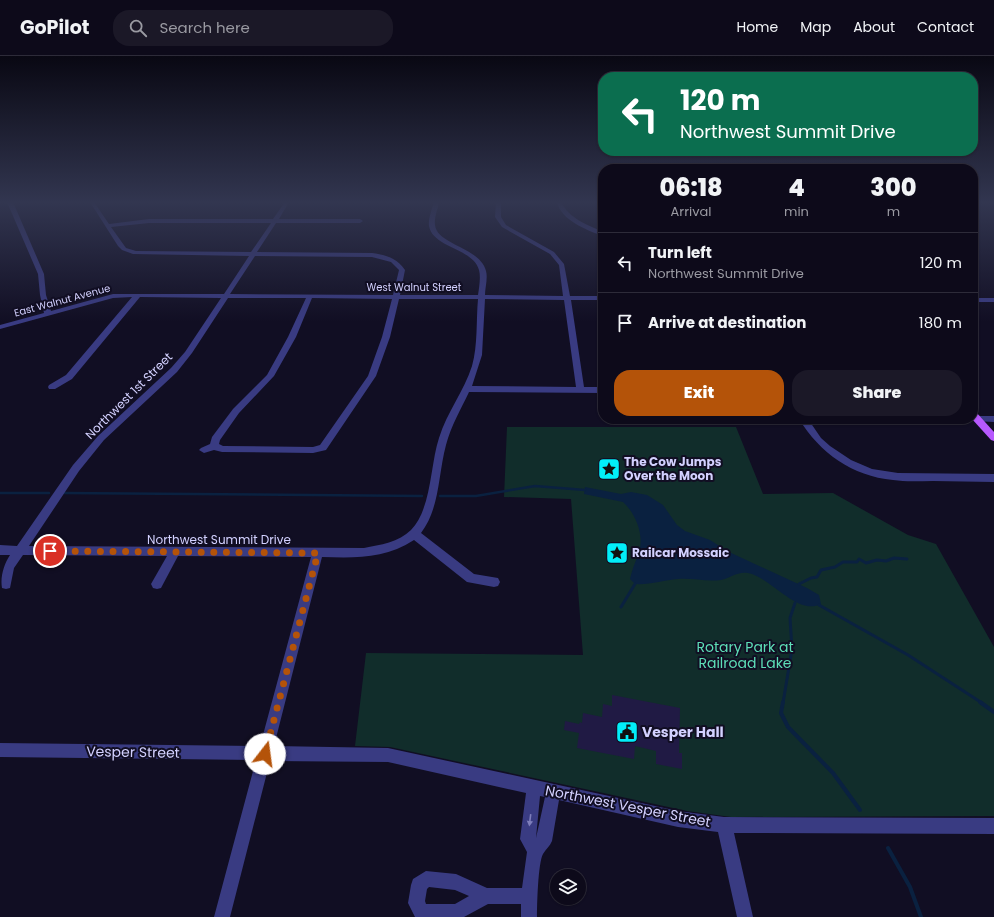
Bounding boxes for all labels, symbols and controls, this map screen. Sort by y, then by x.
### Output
search box [113,10,393,46]
text: GoPilot [20,14,89,41]
icon: search [127,17,149,39]
text: Search here [159,17,250,38]
text: Home [736,17,778,37]
text: Map [800,17,831,37]
text: About [853,17,895,37]
text: Contact [917,17,974,37]
text: 120 m [680,81,760,120]
icon: left [614,88,666,140]
text: Northwest Summit Drive [680,119,896,144]
text: 06:18 [659,171,723,204]
text: 4 [788,171,805,204]
text: 300 [870,171,917,204]
text: Arrival [671,202,711,221]
text: min [784,202,809,221]
text: m [887,202,900,221]
text: Turn left [648,242,712,263]
icon: left [614,252,636,274]
text: 120 m [920,252,962,273]
text: Northwest Summit Drive [648,264,804,283]
street label: East Walnut Avenue [12,280,112,321]
street label: West Walnut Street [367,280,462,295]
icon: arrive [614,312,636,334]
text: Arrive at destination [648,312,806,333]
text: 180 m [919,312,962,333]
street label: Northwest 1st Street [81,348,176,443]
button: Exit [614,370,784,416]
button: Share [792,370,962,416]
place label: The Cow Jumps Over the Moon [624,453,722,484]
place icon: The Cow Jumps Over the Moon [596,456,622,482]
street label: Northwest Summit Drive [147,531,291,548]
pin [33,534,67,568]
icon: arrive [39,540,61,562]
place icon: Railcar Mossaic [604,540,630,566]
place label: Railcar Mossaic [632,544,729,561]
park label: Rotary Park at Railroad Lake [696,637,794,673]
public building icon: Vesper Hall [614,719,640,745]
place label: Vesper Hall [642,722,724,742]
position arrow [244,733,286,775]
street label: Vesper Street [86,741,180,763]
street label: Northwest Vesper Street [544,780,712,832]
one-way arrow [527,814,534,826]
map controls [550,869,586,905]
button: layers [550,869,586,905]

